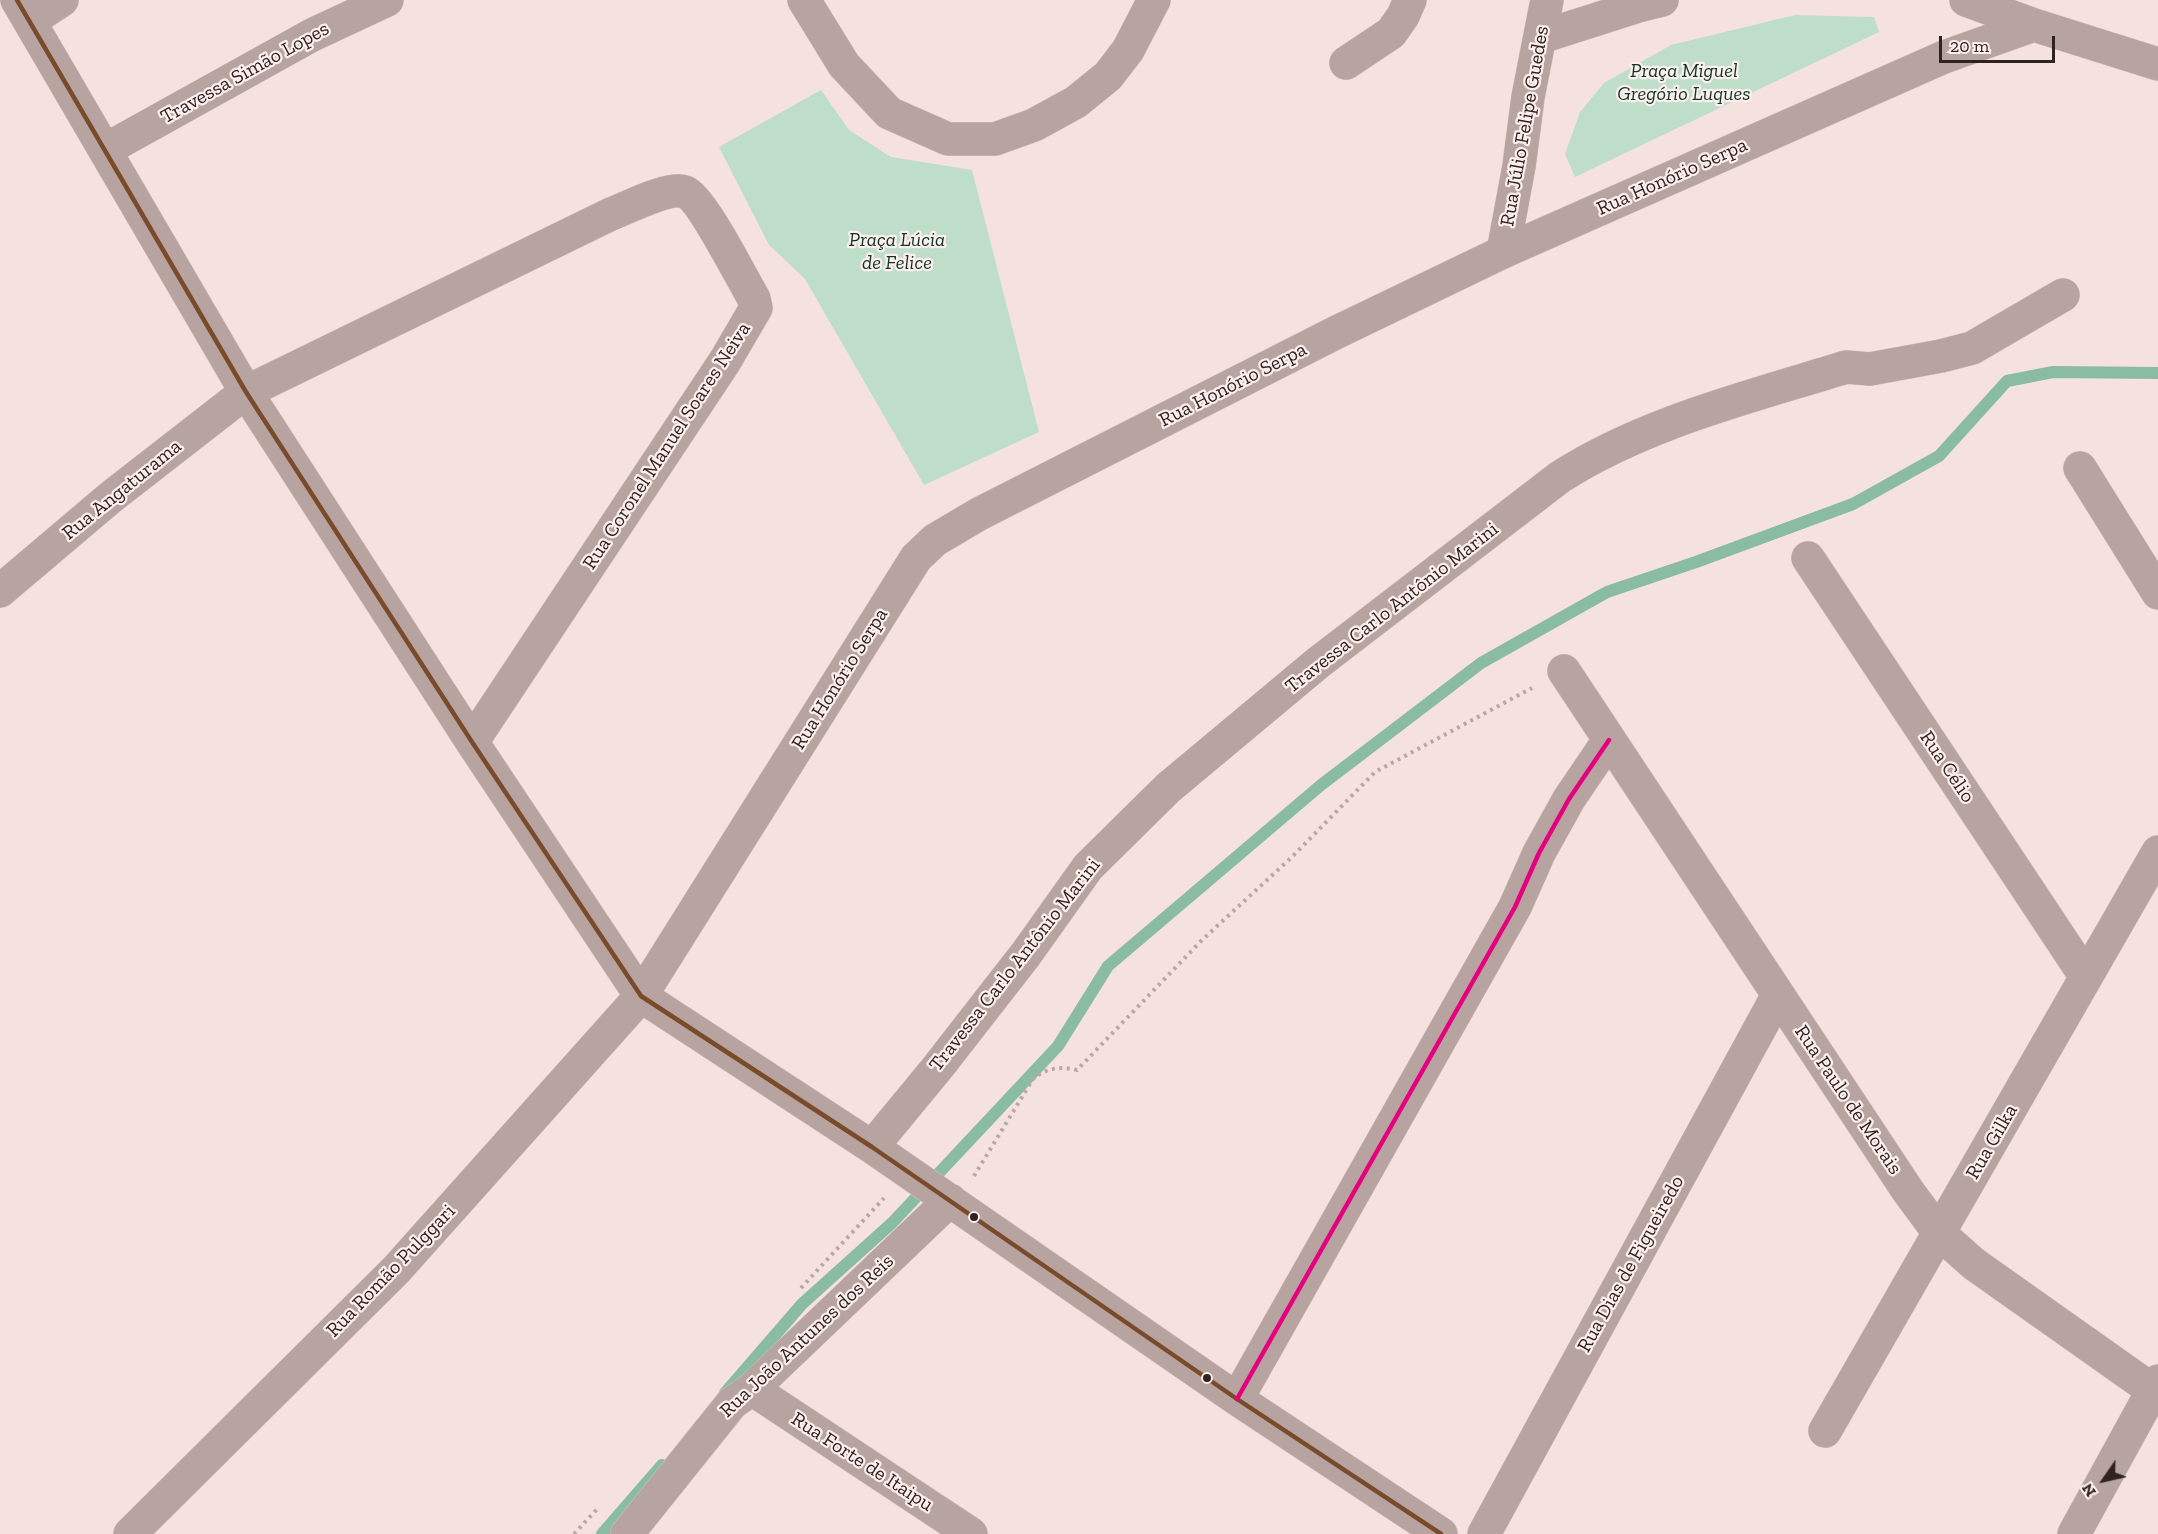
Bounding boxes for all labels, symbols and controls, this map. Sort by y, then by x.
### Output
street label: Travessa Simão Lopes [157,17,333,129]
street label: Rua Júlio Felipe Guedes [1496,24,1554,228]
scale bar [1942,24,2058,62]
text: 20 m [1950,35,1989,57]
park label: Praça Miguel Gregório Luques [1617,59,1751,106]
street label: Rua Honório Serpa [1593,133,1751,221]
park label: Praça Lúcia de Felice [849,228,945,275]
street label: Rua Coronel Manuel Soares Neiva [578,318,756,574]
street label: Rua Honório Serpa [1155,337,1311,433]
street label: Rua Angaturama [58,435,186,545]
street label: Travessa Carlo Antônio Marini [1281,517,1503,699]
street label: Rua Honório Serpa [787,604,893,754]
street label: Rua Célio [1914,727,1980,807]
street label: Travessa Carlo Antônio Marini [924,854,1106,1076]
street label: Rua Paulo de Morais [1789,1021,1907,1179]
street label: Rua Gilka [1961,1100,2023,1184]
street label: Rua Dias de Figueiredo [1572,1171,1690,1357]
street label: Rua Romão Pulggari [321,1200,461,1342]
unlabelled marker [968,1211,980,1223]
street label: Rua João Antunes dos Reis [715,1249,899,1423]
unlabelled marker [1201,1372,1213,1384]
street label: Rua Forte de Itaipu [786,1407,938,1517]
north arrow [2074,1450,2134,1510]
text: N [2077,1480,2100,1501]

